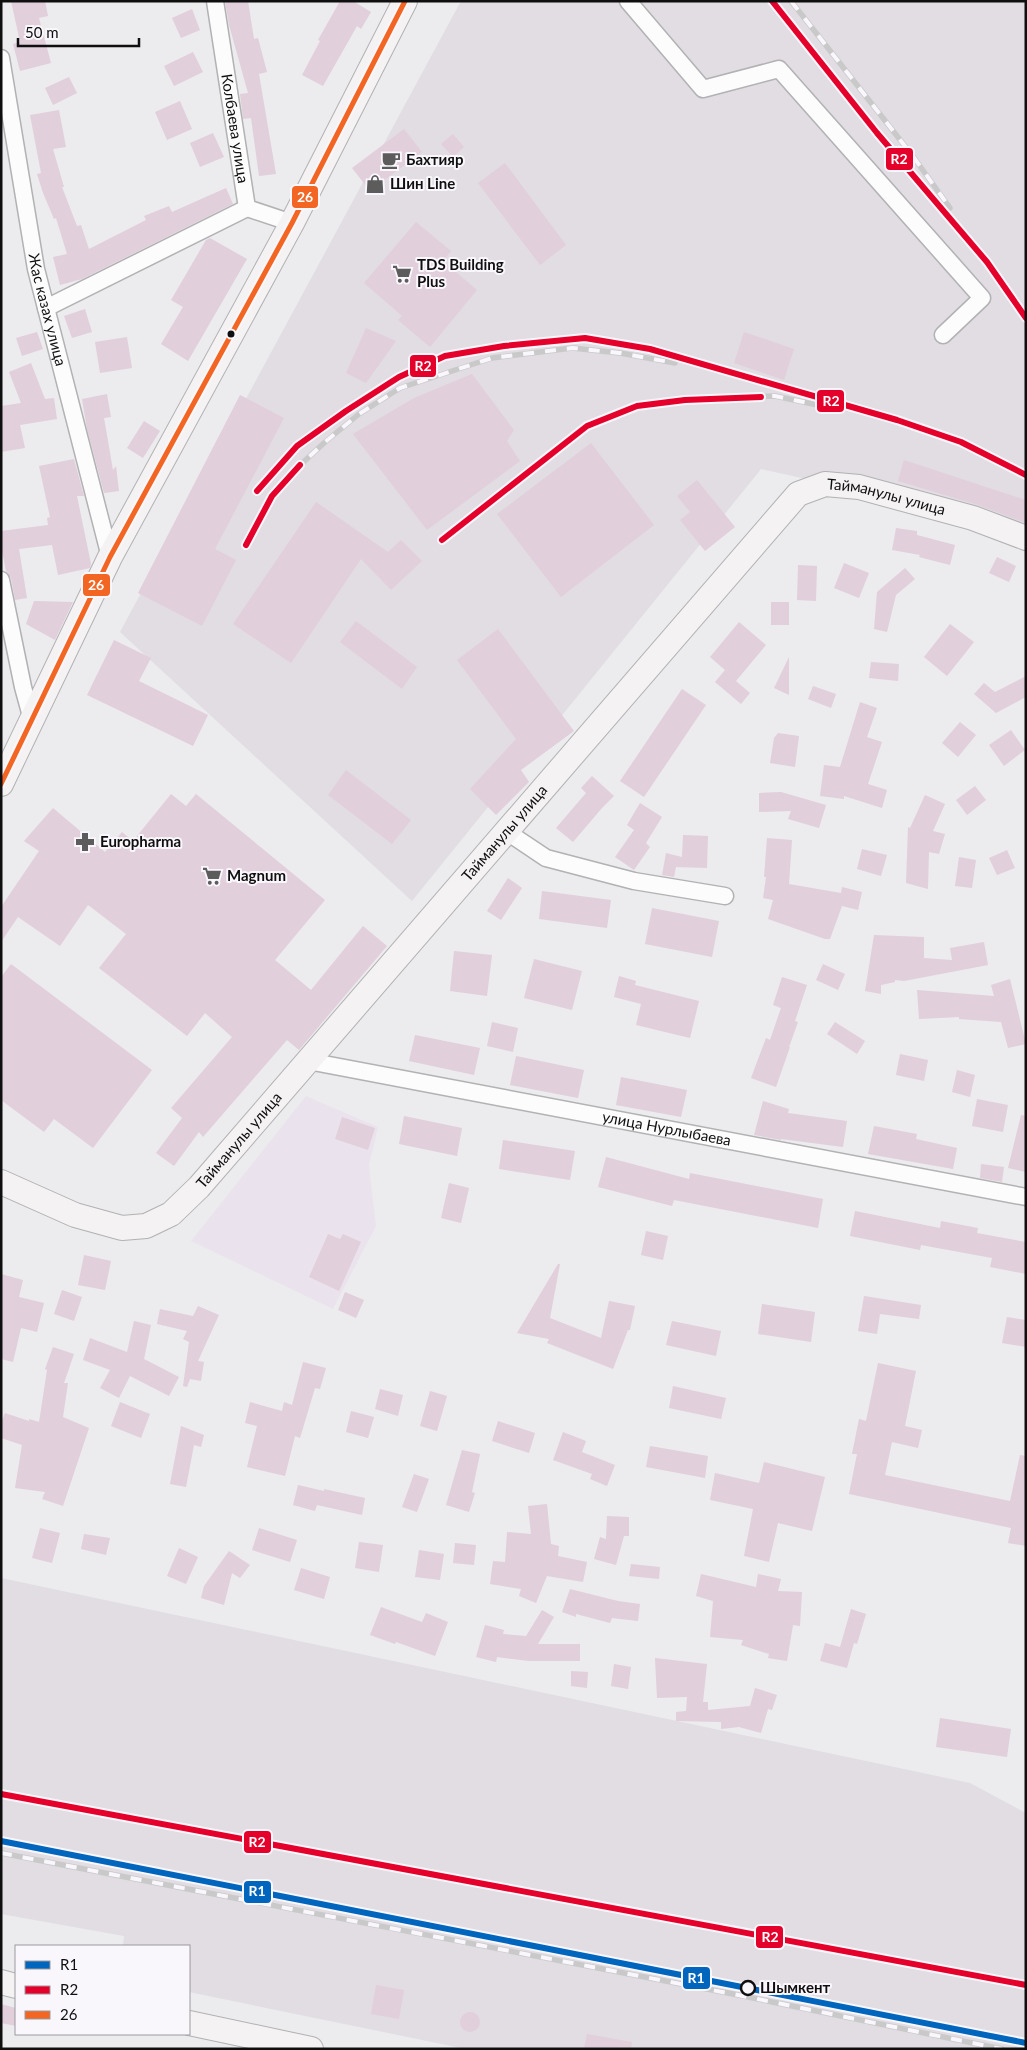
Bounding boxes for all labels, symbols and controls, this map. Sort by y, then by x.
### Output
scale bar [18,15,139,47]
text: 50 m [25,23,59,41]
street label: Колбаева улица [218,72,253,184]
line badge: R2 [885,147,914,171]
cafe icon: Бахтияр [380,149,402,171]
place label: Бахтияр [406,150,463,168]
text: R2 [890,150,908,167]
shop icon: Шин Line [364,173,386,195]
place label: Шин Line [390,174,455,192]
line badge: 26 [291,185,319,209]
text: 26 [297,188,313,205]
street label: Жас казах улица [26,252,71,368]
place label: TDS Building Plus [417,255,504,290]
supermarket icon: TDS Building Plus [391,263,413,285]
unlabelled marker [226,329,236,339]
line badge: R2 [409,354,437,378]
text: R2 [414,357,432,374]
line badge: R2 [816,389,845,413]
text: R2 [822,392,840,409]
street label: Тайманулы улица [826,474,948,518]
line badge: 26 [82,573,111,597]
text: 26 [88,576,104,593]
street label: Тайманулы улица [457,781,550,884]
pharmacy icon: Europharma [74,831,96,853]
place label: Europharma [100,832,181,850]
supermarket icon: Magnum [201,865,223,887]
place label: Magnum [227,866,286,884]
street label: Тайманулы улица [192,1088,285,1192]
street label: улица Нурлыбаева [601,1107,733,1149]
line badge: R2 [243,1830,272,1854]
text: R2 [248,1833,266,1850]
line badge: R1 [243,1880,272,1904]
text: R1 [248,1882,266,1899]
line badge: R2 [755,1925,784,1949]
text: R2 [761,1928,779,1945]
legend [15,1945,190,2035]
text: R1 [60,1955,78,1973]
line badge: R1 [682,1966,711,1990]
text: R1 [687,1969,705,1986]
place label: Шымкент [760,1978,830,1996]
text: R2 [60,1980,78,1998]
marker: Шымкент [740,1980,756,1996]
text: 26 [60,2005,78,2023]

